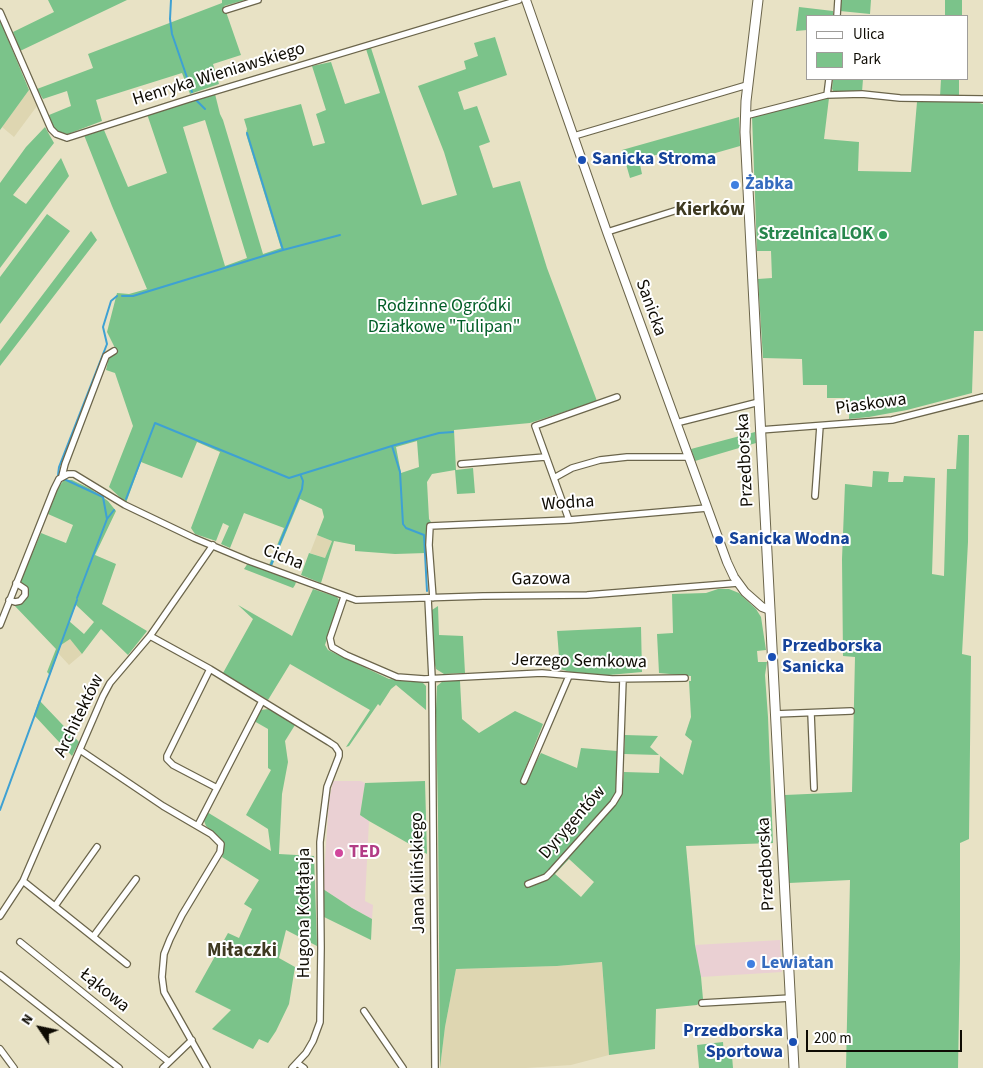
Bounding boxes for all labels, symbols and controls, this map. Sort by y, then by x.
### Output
legend [806,15,968,80]
text: Ulica [853,24,884,45]
street label: Henryka Wieniawskiego [130,39,308,111]
text: Park [853,49,881,70]
place label: Sanicka Stroma [592,149,716,171]
marker: Sanicka Stroma [576,154,588,166]
place label: Żabka [745,174,793,196]
marker: Żabka [729,179,741,191]
district label: Kierków [675,200,745,222]
place label: Strzelnica LOK [758,224,873,246]
marker: Strzelnica LOK [877,229,889,241]
street label: Sanicka [630,277,670,339]
park label: Rodzinne Ogródki Działkowe "Tulipan" [368,296,520,338]
street label: Piaskowa [834,389,908,421]
street label: Przedborska [733,413,759,507]
street label: Wodna [541,491,595,517]
place label: Sanicka Wodna [729,529,850,551]
marker: Sanicka Wodna [713,534,725,546]
street label: Cicha [260,540,306,576]
street label: Gazowa [511,569,571,591]
place label: Przedborska Sanicka [782,636,882,679]
street label: Jerzego Semkowa [511,650,647,674]
marker: Przedborska Sanicka [766,651,778,663]
street label: Architektów [51,671,109,761]
street label: Dyrygentów [535,782,611,864]
street label: Jana Kilińskiego [407,812,431,934]
street label: Przedborska [754,817,780,911]
place label: TED [349,842,380,864]
marker: TED [333,847,345,859]
street label: Hugona Kołłątaja [294,848,316,978]
district label: Miłaczki [207,941,277,963]
place label: Lewiatan [761,953,834,975]
marker: Lewiatan [745,958,757,970]
street label: Łąkowa [75,964,133,1018]
north arrow [15,1003,65,1053]
text: N [17,1010,38,1029]
scale bar [808,1020,964,1052]
place label: Przedborska Sportowa [683,1021,783,1064]
text: 200 m [814,1028,852,1049]
marker: Przedborska Sportowa [787,1036,799,1048]

